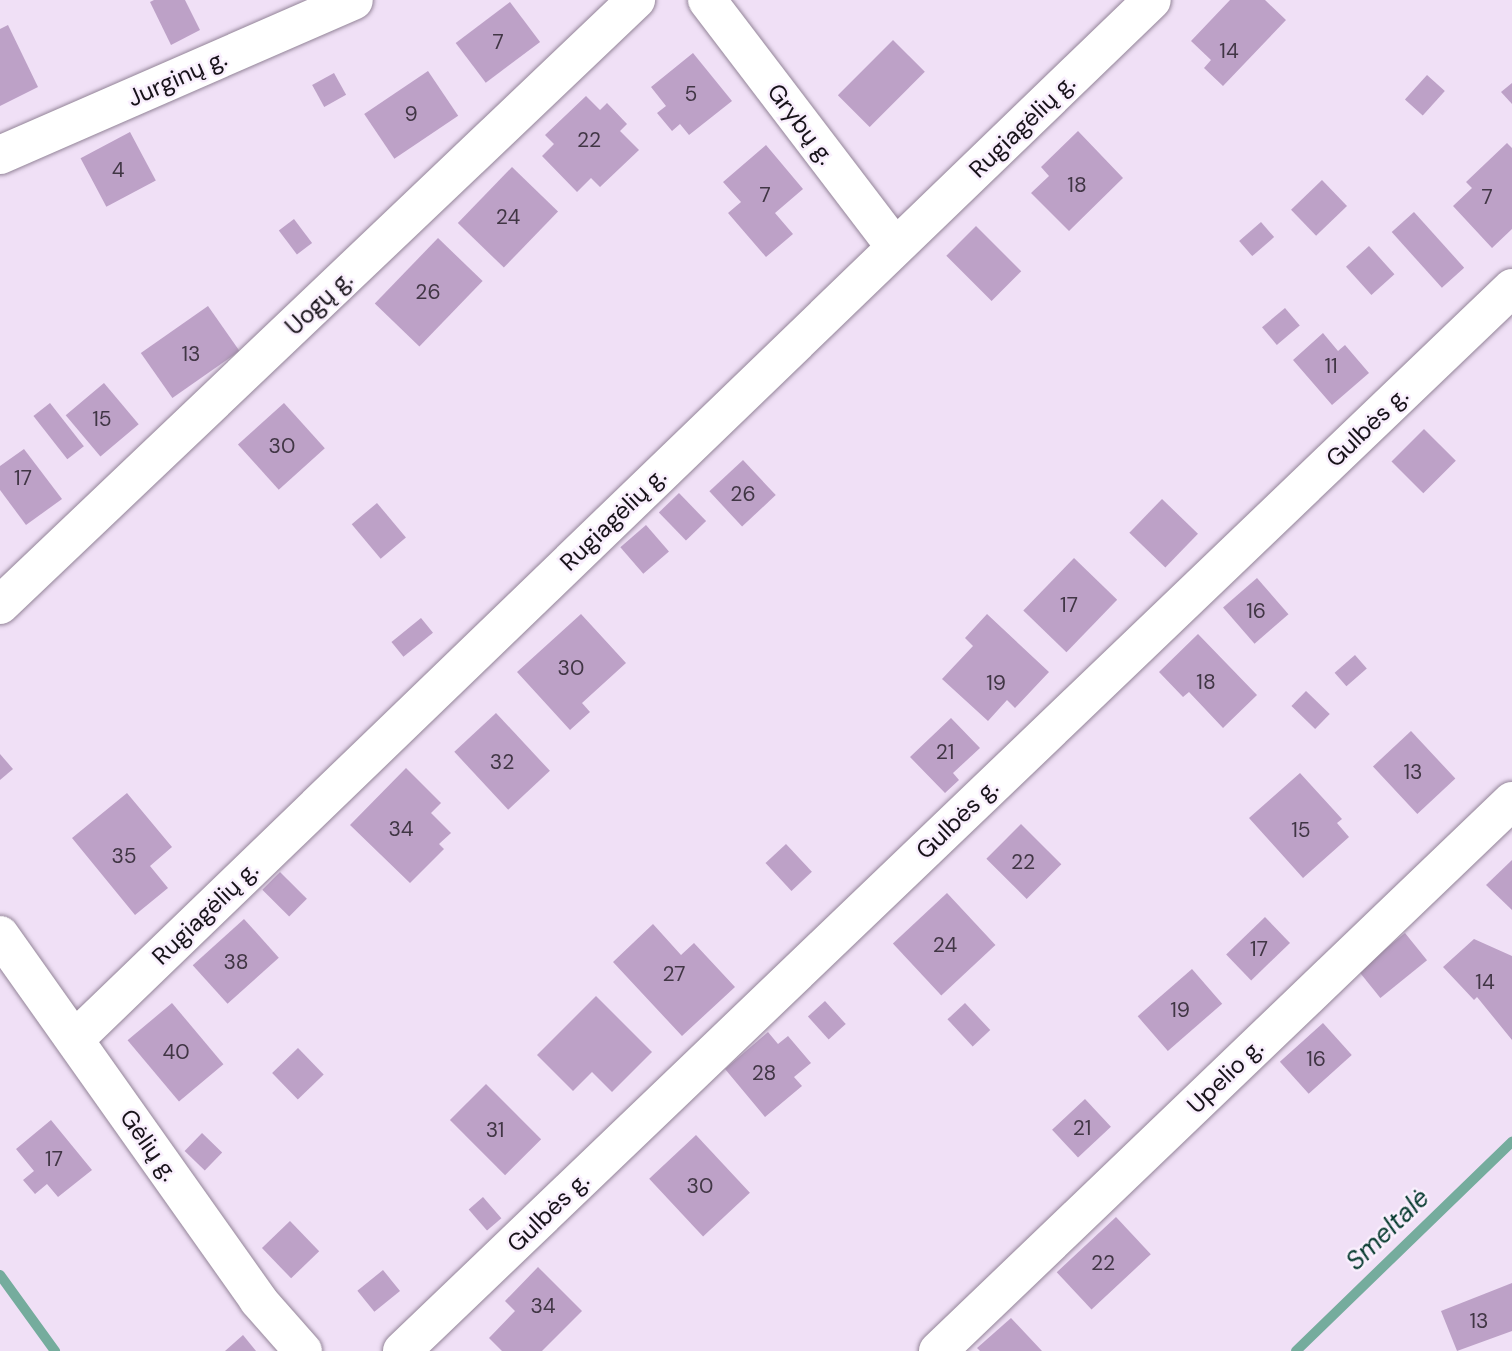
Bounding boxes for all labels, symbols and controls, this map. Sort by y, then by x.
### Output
house number: 7 [492,29,504,55]
house number: 14 [1219,38,1239,64]
street label: Jurginų g. [123,43,231,113]
street label: Rugiagėlių g. [963,68,1081,184]
street label: Grybų g. [761,78,841,170]
house number: 5 [685,81,697,107]
house number: 9 [404,101,418,127]
house number: 22 [577,127,601,153]
house number: 4 [112,157,124,183]
house number: 18 [1067,172,1087,198]
house number: 7 [759,182,771,208]
house number: 7 [1481,184,1493,210]
house number: 24 [496,204,520,230]
street label: Uogų g. [280,265,358,341]
house number: 26 [415,279,441,305]
house number: 13 [182,341,200,367]
house number: 11 [1324,353,1338,379]
street label: Gulbės g. [1320,381,1414,473]
house number: 15 [92,406,112,432]
house number: 30 [269,433,295,459]
street label: Rugiagėlių g. [554,461,672,577]
house number: 17 [14,465,32,491]
house number: 26 [730,481,756,507]
house number: 17 [1060,592,1078,618]
house number: 16 [1246,598,1266,624]
house number: 30 [558,655,584,681]
house number: 18 [1196,669,1216,695]
house number: 19 [986,670,1006,696]
house number: 21 [936,739,954,765]
house number: 32 [490,749,514,775]
house number: 13 [1404,759,1422,785]
street label: Gulbės g. [910,773,1004,865]
house number: 34 [388,816,414,842]
house number: 15 [1291,817,1311,843]
house number: 35 [111,843,137,869]
house number: 22 [1011,849,1035,875]
street label: Rugiagėlių g. [146,855,264,971]
house number: 24 [933,932,957,958]
house number: 17 [1250,936,1268,962]
house number: 38 [223,949,249,975]
house number: 27 [663,961,685,987]
house number: 14 [1475,969,1495,995]
house number: 19 [1170,997,1190,1023]
street label: Upelio g. [1181,1033,1269,1119]
house number: 40 [162,1039,190,1065]
house number: 16 [1306,1046,1326,1072]
house number: 28 [752,1060,776,1086]
street label: Gėlių g. [114,1103,184,1187]
house number: 21 [1073,1115,1091,1141]
house number: 31 [486,1117,504,1143]
house number: 17 [45,1146,63,1172]
street label: Gulbės g. [501,1166,595,1258]
house number: 30 [687,1173,713,1199]
water label: Smeltalė [1340,1183,1436,1277]
house number: 22 [1091,1250,1115,1276]
house number: 34 [530,1293,556,1319]
house number: 13 [1470,1308,1488,1334]

